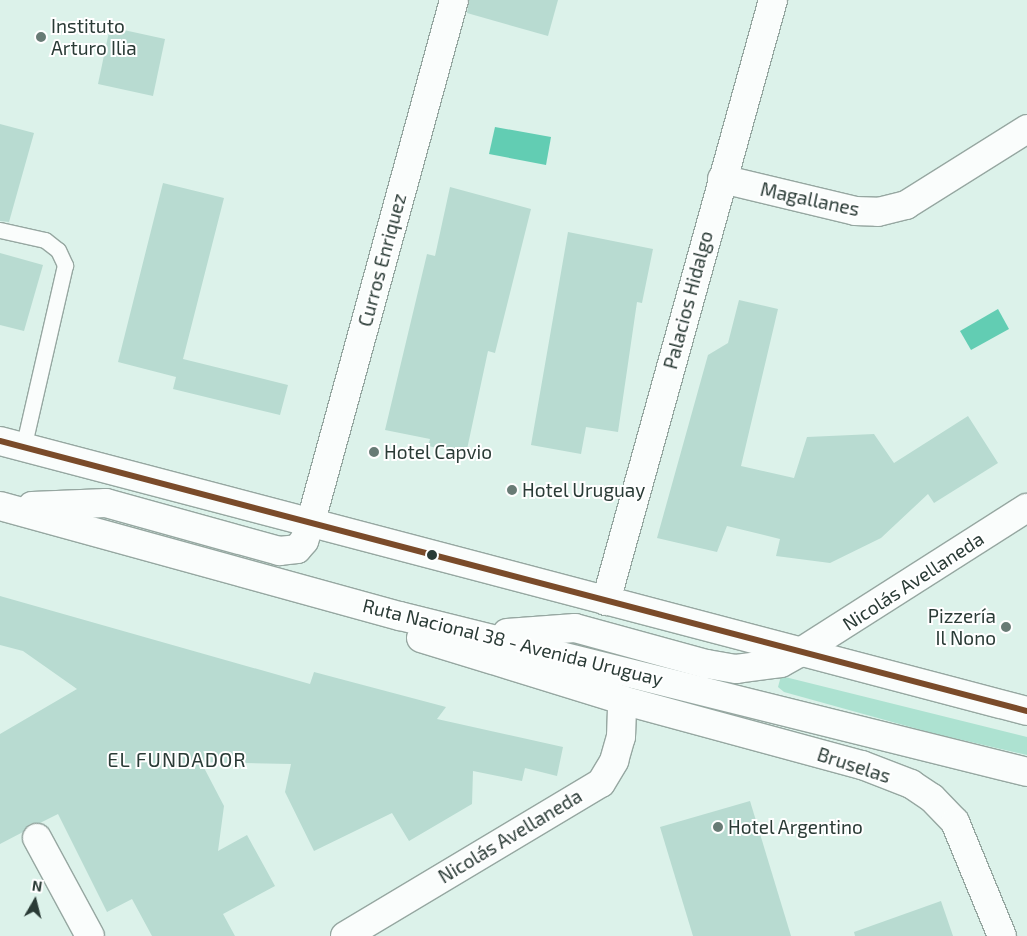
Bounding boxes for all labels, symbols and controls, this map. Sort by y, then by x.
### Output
place label: Instituto Arturo Ilia [51,15,137,59]
marker: Instituto Arturo Ilia [35,31,47,43]
street label: Magallanes [758,177,862,221]
street label: Curros Enriquez [353,191,411,329]
street label: Palacios Hidalgo [659,228,717,372]
place label: Hotel Capvio [384,441,493,463]
marker: Hotel Capvio [368,446,380,458]
place label: Hotel Uruguay [522,479,646,501]
marker: Hotel Uruguay [506,484,518,496]
street label: Nicolás Avellaneda [838,527,988,635]
unlabelled marker [427,550,437,560]
street label: Ruta Nacional 38 - Avenida Uruguay [360,594,666,690]
place label: Pizzería Il Nono [928,605,996,649]
marker: Pizzería Il Nono [1000,621,1012,633]
street label: Bruselas [814,742,894,788]
district label: EL FUNDADOR [106,747,248,771]
street label: Nicolás Avellaneda [434,784,586,888]
place label: Hotel Argentino [728,816,864,838]
marker: Hotel Argentino [712,821,724,833]
north arrow [10,876,60,926]
text: N [31,877,43,895]

